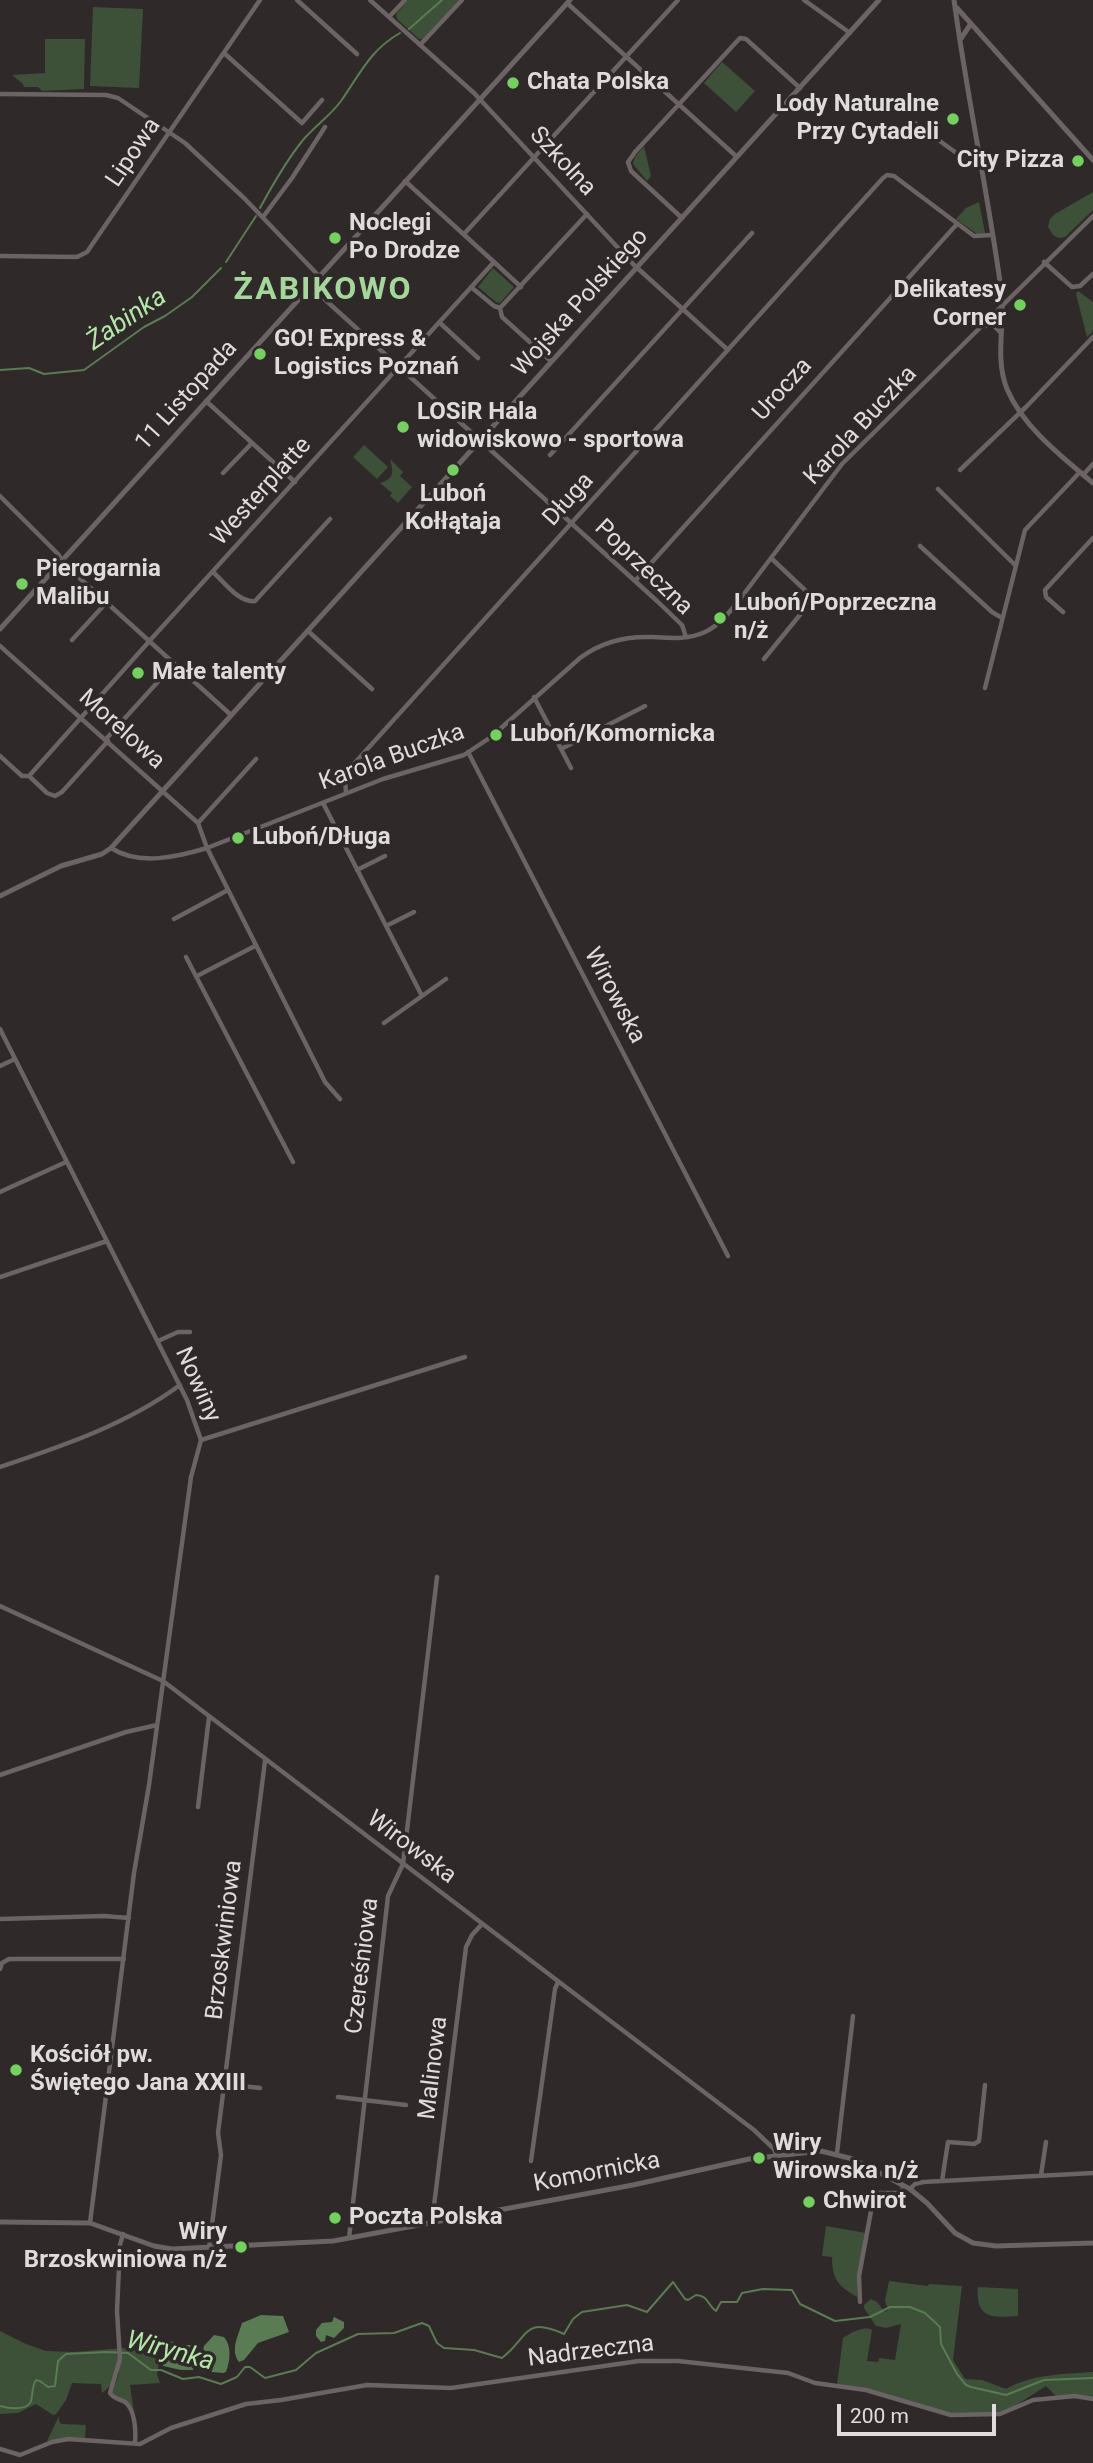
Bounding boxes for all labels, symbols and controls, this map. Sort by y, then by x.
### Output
place label: Chata Polska [527,69,669,97]
marker: Chata Polska [505,75,521,91]
place label: Lody Naturalne Przy Cytadeli [776,91,939,147]
marker: Lody Naturalne Przy Cytadeli [945,111,961,127]
street label: Lipowa [101,113,167,193]
street label: Szkolna [523,121,601,203]
place label: City Pizza [957,147,1064,175]
marker: City Pizza [1070,153,1086,169]
place label: Noclegi Po Drodze [349,210,460,266]
street label: Wojska Polskiego [507,223,655,383]
marker: Noclegi Po Drodze [327,230,343,246]
district label: ŻABIKOWO [235,272,411,310]
place label: Delikatesy Corner [894,277,1006,333]
water label: Żabinka [81,282,173,358]
marker: Delikatesy Corner [1012,297,1028,313]
place label: GO! Express & Logistics Poznań [274,326,459,382]
street label: 11 Listopada [130,335,244,457]
marker: GO! Express & Logistics Poznań [252,346,268,362]
street label: Urocza [747,353,819,427]
street label: Karola Buczka [798,360,924,492]
place label: LOSiR Hala widowiskowo - sportowa [417,399,684,455]
marker: LOSiR Hala widowiskowo - sportowa [395,419,411,435]
street label: Westerplatte [206,432,318,552]
marker: Luboń Kołłątaja [445,462,461,478]
street label: Długa [538,467,600,533]
place label: Luboń Kołłątaja [405,481,501,537]
street label: Poprzeczna [588,514,698,622]
place label: Pierogarnia Malibu [36,556,161,612]
marker: Pierogarnia Malibu [14,576,30,592]
place label: Luboń/Poprzeczna n/ż [734,590,937,646]
marker: Luboń/Poprzeczna n/ż [712,610,728,626]
place label: Małe talenty [152,659,286,687]
marker: Małe talenty [130,665,146,681]
street label: Morelowa [72,684,170,776]
street label: Karola Buczka [315,718,469,798]
place label: Luboń/Komornicka [510,721,715,749]
marker: Luboń/Komornicka [488,727,504,743]
place label: Luboń/Długa [252,824,391,852]
marker: Luboń/Długa [230,830,246,846]
street label: Wirowska [577,943,651,1049]
street label: Nowiny [168,1343,226,1427]
street label: Wirowska [361,1805,461,1891]
street label: Brzoskwiniowa [201,1858,249,2022]
street label: Czereśniowa [340,1896,386,2036]
street label: Malinowa [413,2015,455,2121]
place label: Kościół pw. Świętego Jana XXIII [30,2042,246,2098]
marker: Kościół pw. Świętego Jana XXIII [8,2062,24,2078]
place label: Wiry Wirowska n/ż [773,2130,918,2186]
street label: Komornicka [531,2147,663,2199]
marker: Wiry Wirowska n/ż [751,2150,767,2166]
place label: Chwirot [823,2188,906,2216]
marker: Chwirot [801,2194,817,2210]
place label: Poczta Polska [349,2204,503,2232]
marker: Poczta Polska [327,2210,343,2226]
place label: Wiry Brzoskwiniowa n/ż [24,2219,227,2275]
marker: Wiry Brzoskwiniowa n/ż [233,2239,249,2255]
water label: Wirynka [123,2325,217,2379]
street label: Nadrzeczna [526,2330,656,2374]
scale bar [841,2390,1000,2434]
text: 200 m [850,2404,909,2428]

